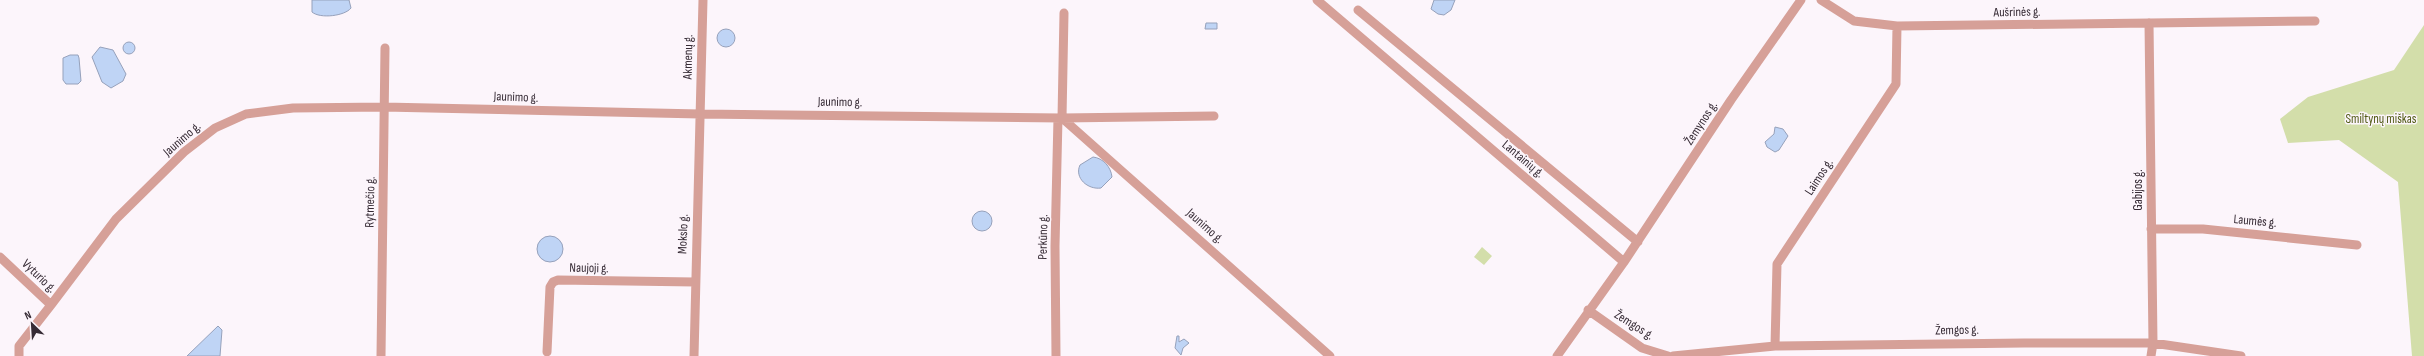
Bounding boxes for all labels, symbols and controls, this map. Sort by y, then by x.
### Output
street label: Aušrinės g. [1992,4,2041,20]
street label: Akmenų g. [680,34,696,81]
street label: Jaunimo g. [492,88,539,106]
street label: Jaunimo g. [817,94,862,110]
street label: Žemynos g. [1681,98,1721,148]
park label: Smiltynų miškas [2346,111,2417,127]
street label: Jaunimo g. [159,118,204,160]
street label: Lantainių g. [1499,137,1547,181]
street label: Laimos g. [1801,156,1837,198]
street label: Gabijos g. [2130,169,2146,211]
street label: Rytmečio g. [362,176,378,228]
street label: Jaunimo g. [1182,204,1227,247]
street label: Laumės g. [2233,211,2277,231]
street label: Mokslo g. [674,214,692,254]
street label: Perkūno g. [1035,214,1051,260]
street label: Vyturio g. [18,256,60,296]
street label: Naujoji g. [569,260,609,276]
north arrow [12,304,52,344]
street label: Žemgos g. [1611,307,1657,343]
text: N [23,308,34,323]
street label: Žemgos g. [1935,322,1979,338]

